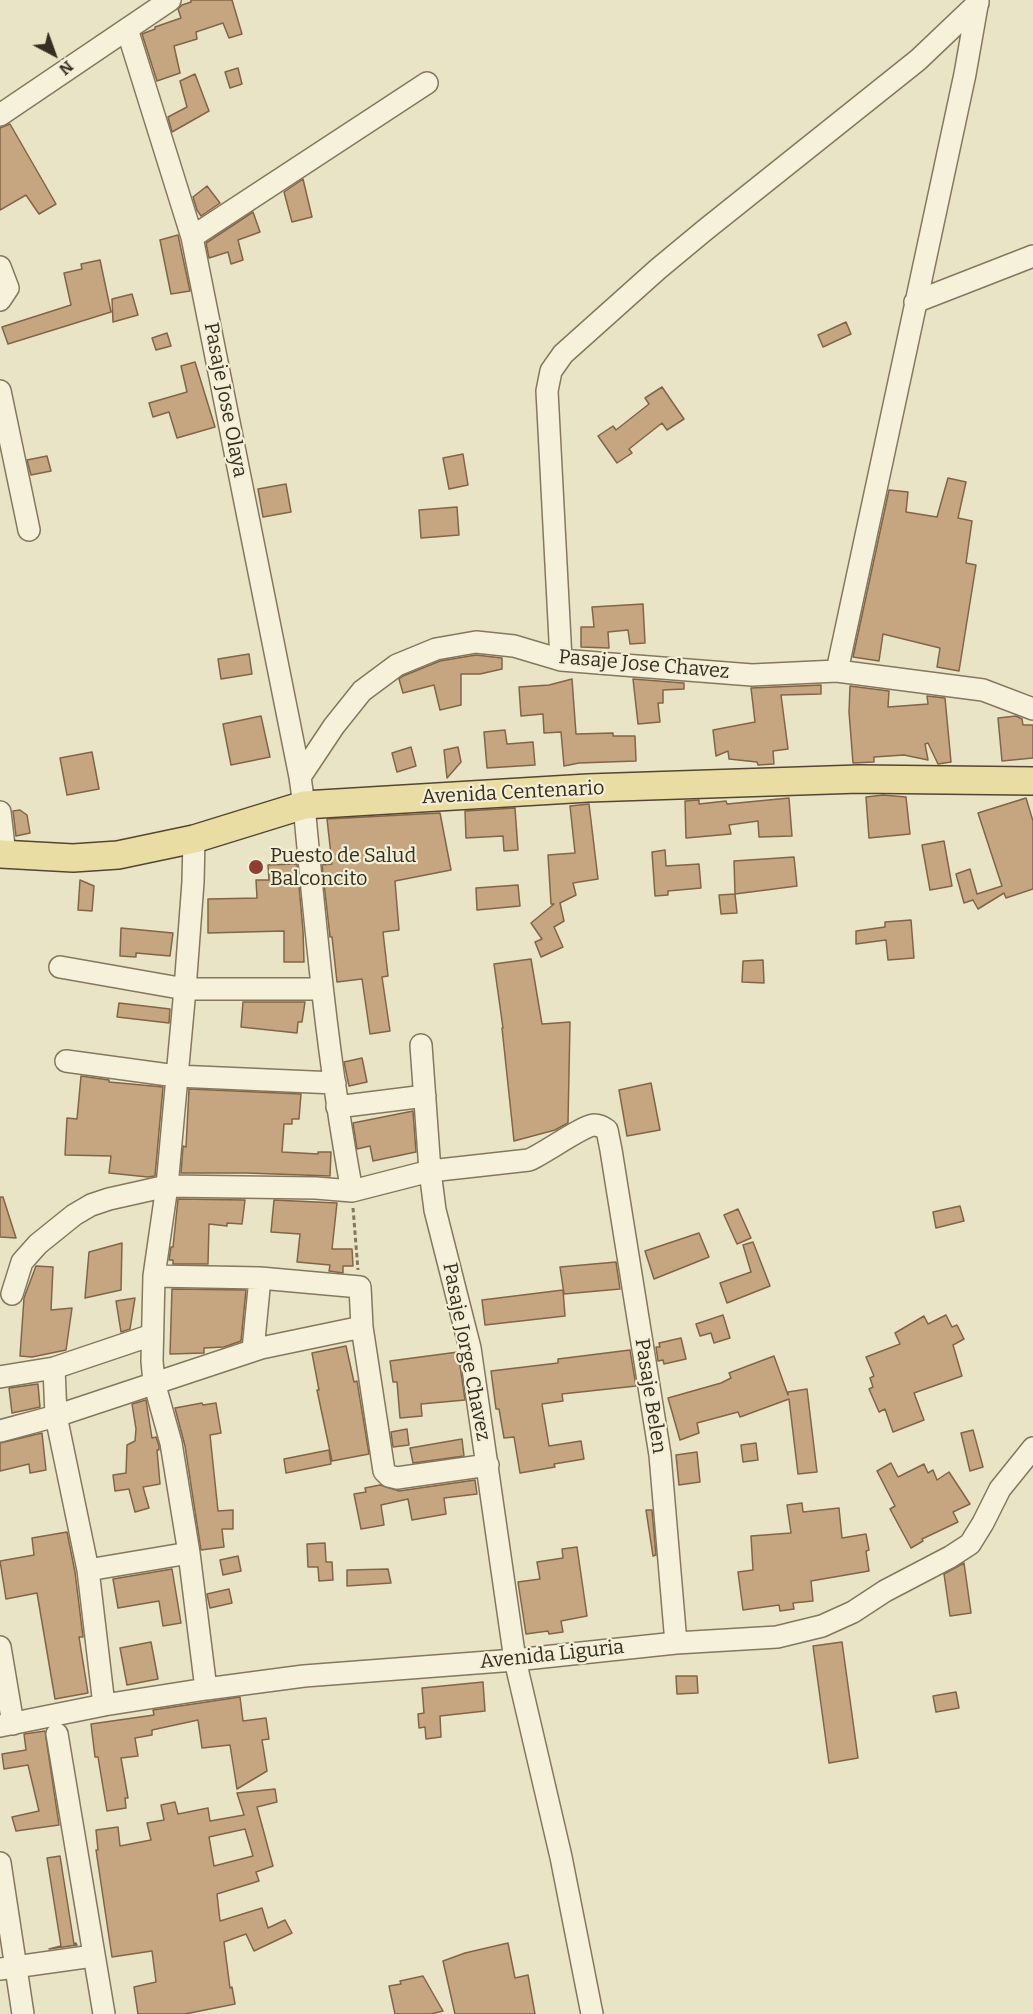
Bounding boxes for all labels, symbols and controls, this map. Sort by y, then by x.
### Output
north arrow [24,24,84,84]
text: N [55,57,77,79]
street label: Pasaje Jose Olaya [198,321,252,479]
street label: Pasaje Jose Chavez [558,646,730,684]
street label: Avenida Centenario [421,776,605,810]
place label: Puesto de Salud Balconcito [270,844,416,891]
marker: Puesto de Salud Balconcito [247,858,265,876]
street label: Pasaje Jorge Chavez [437,1261,495,1443]
street label: Pasaje Belen [629,1337,671,1455]
street label: Avenida Liguria [479,1635,625,1675]

